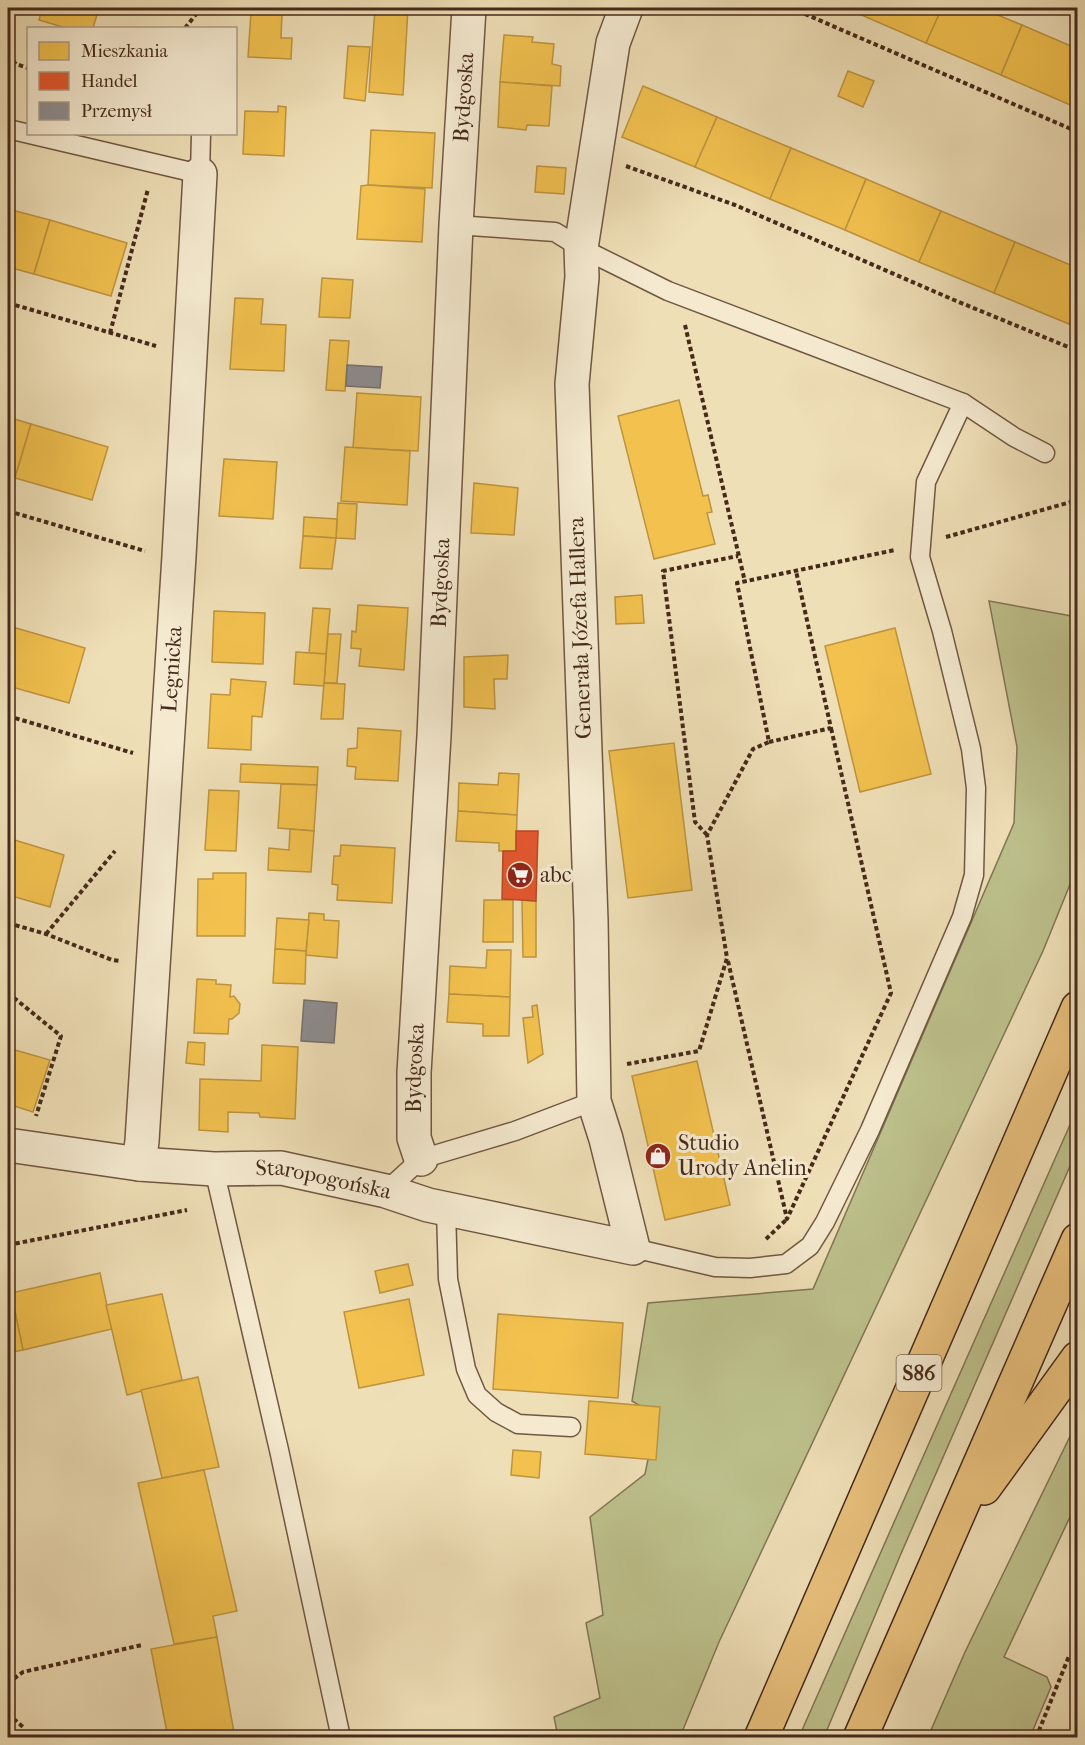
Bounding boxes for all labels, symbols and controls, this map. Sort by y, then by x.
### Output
legend [27,27,237,135]
text: Mieszkania [81,41,168,62]
street label: Bydgoska [448,51,479,143]
text: Handel [81,71,138,92]
text: Przemysł [81,101,153,122]
street label: Generała Józefa Hallera [563,516,597,739]
street label: Bydgoska [426,537,456,628]
street label: Legnicka [156,624,188,713]
supermarket icon: abc [505,860,535,890]
place label: abc [540,862,572,888]
street label: Bydgoska [401,1022,430,1113]
place label: Studio Urody Anelin [678,1130,807,1181]
shop icon: Studio Urody Anelin [643,1141,673,1171]
street label: Staropogońska [255,1155,394,1205]
road number: S86 [896,1355,942,1391]

